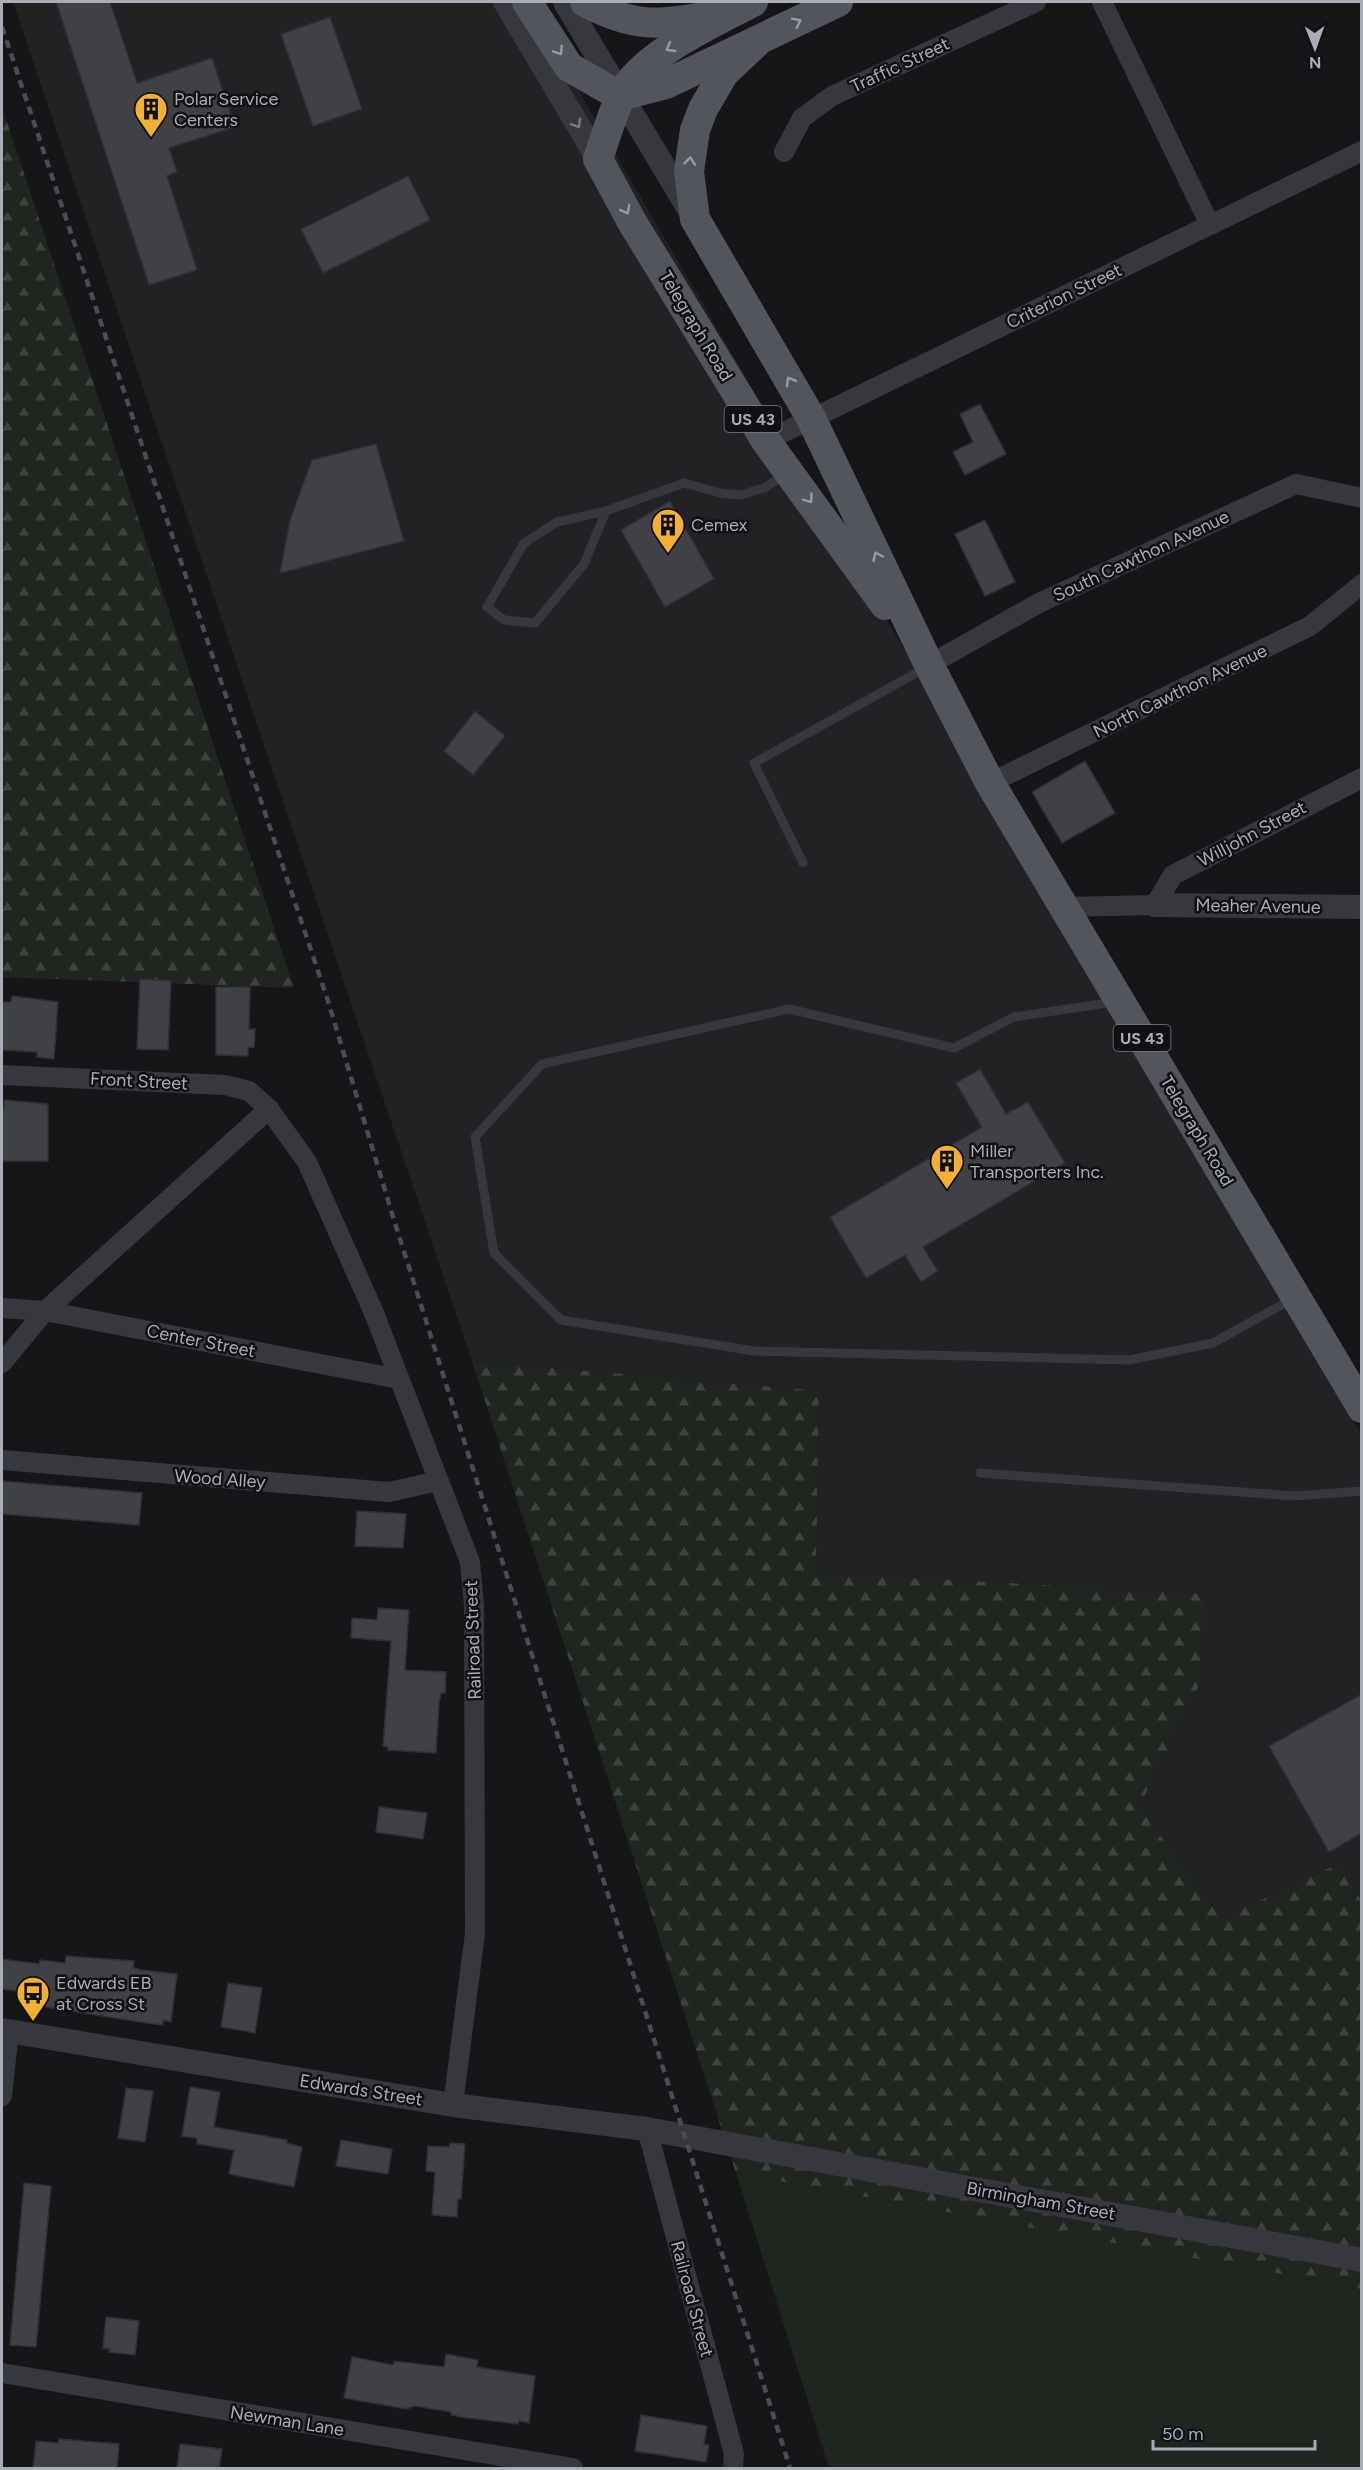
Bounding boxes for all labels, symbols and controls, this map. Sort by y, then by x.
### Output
one-way arrow [791,18,801,29]
north arrow [1285,18,1345,78]
street label: Traffic Street [847,32,953,97]
one-way arrow [666,41,676,53]
one-way arrow [551,44,562,55]
text: N [1309,53,1322,72]
place label: Polar Service Centers [174,88,279,131]
building icon: Polar Service Centers [133,91,169,138]
one-way arrow [570,118,582,128]
one-way arrow [683,156,696,166]
one-way arrow [619,204,630,214]
street label: Criterion Street [1003,259,1125,333]
street label: Telegraph Road [654,267,738,385]
one-way arrow [785,377,797,387]
road number: US 43 [724,406,782,432]
one-way arrow [802,493,813,504]
street label: South Cawthon Avenue [1050,505,1233,606]
building icon: Cemex [650,507,686,554]
place label: Cemex [691,514,748,536]
one-way arrow [872,551,884,562]
street label: North Cawthon Avenue [1090,639,1271,743]
street label: Willjohn Street [1194,796,1310,872]
street label: Meaher Avenue [1195,894,1321,918]
road number: US 43 [1114,1025,1170,1051]
street label: Front Street [90,1067,189,1095]
street label: Telegraph Road [1155,1072,1239,1190]
place label: Miller Transporters Inc. [970,1140,1104,1183]
building icon: Miller Transporters Inc. [929,1143,965,1190]
street label: Center Street [145,1320,257,1362]
street label: Wood Alley [174,1465,267,1493]
street label: Railroad Street [460,1580,486,1700]
place label: Edwards EB at Cross St [56,1972,151,2015]
bus stop icon: Edwards EB at Cross St [15,1975,51,2022]
street label: Edwards Street [298,2069,424,2111]
street label: Birmingham Street [965,2177,1117,2225]
street label: Railroad Street [666,2238,718,2360]
street label: Newman Lane [228,2401,346,2441]
scale bar [1153,2413,1315,2451]
text: 50 m [1162,2423,1204,2445]

